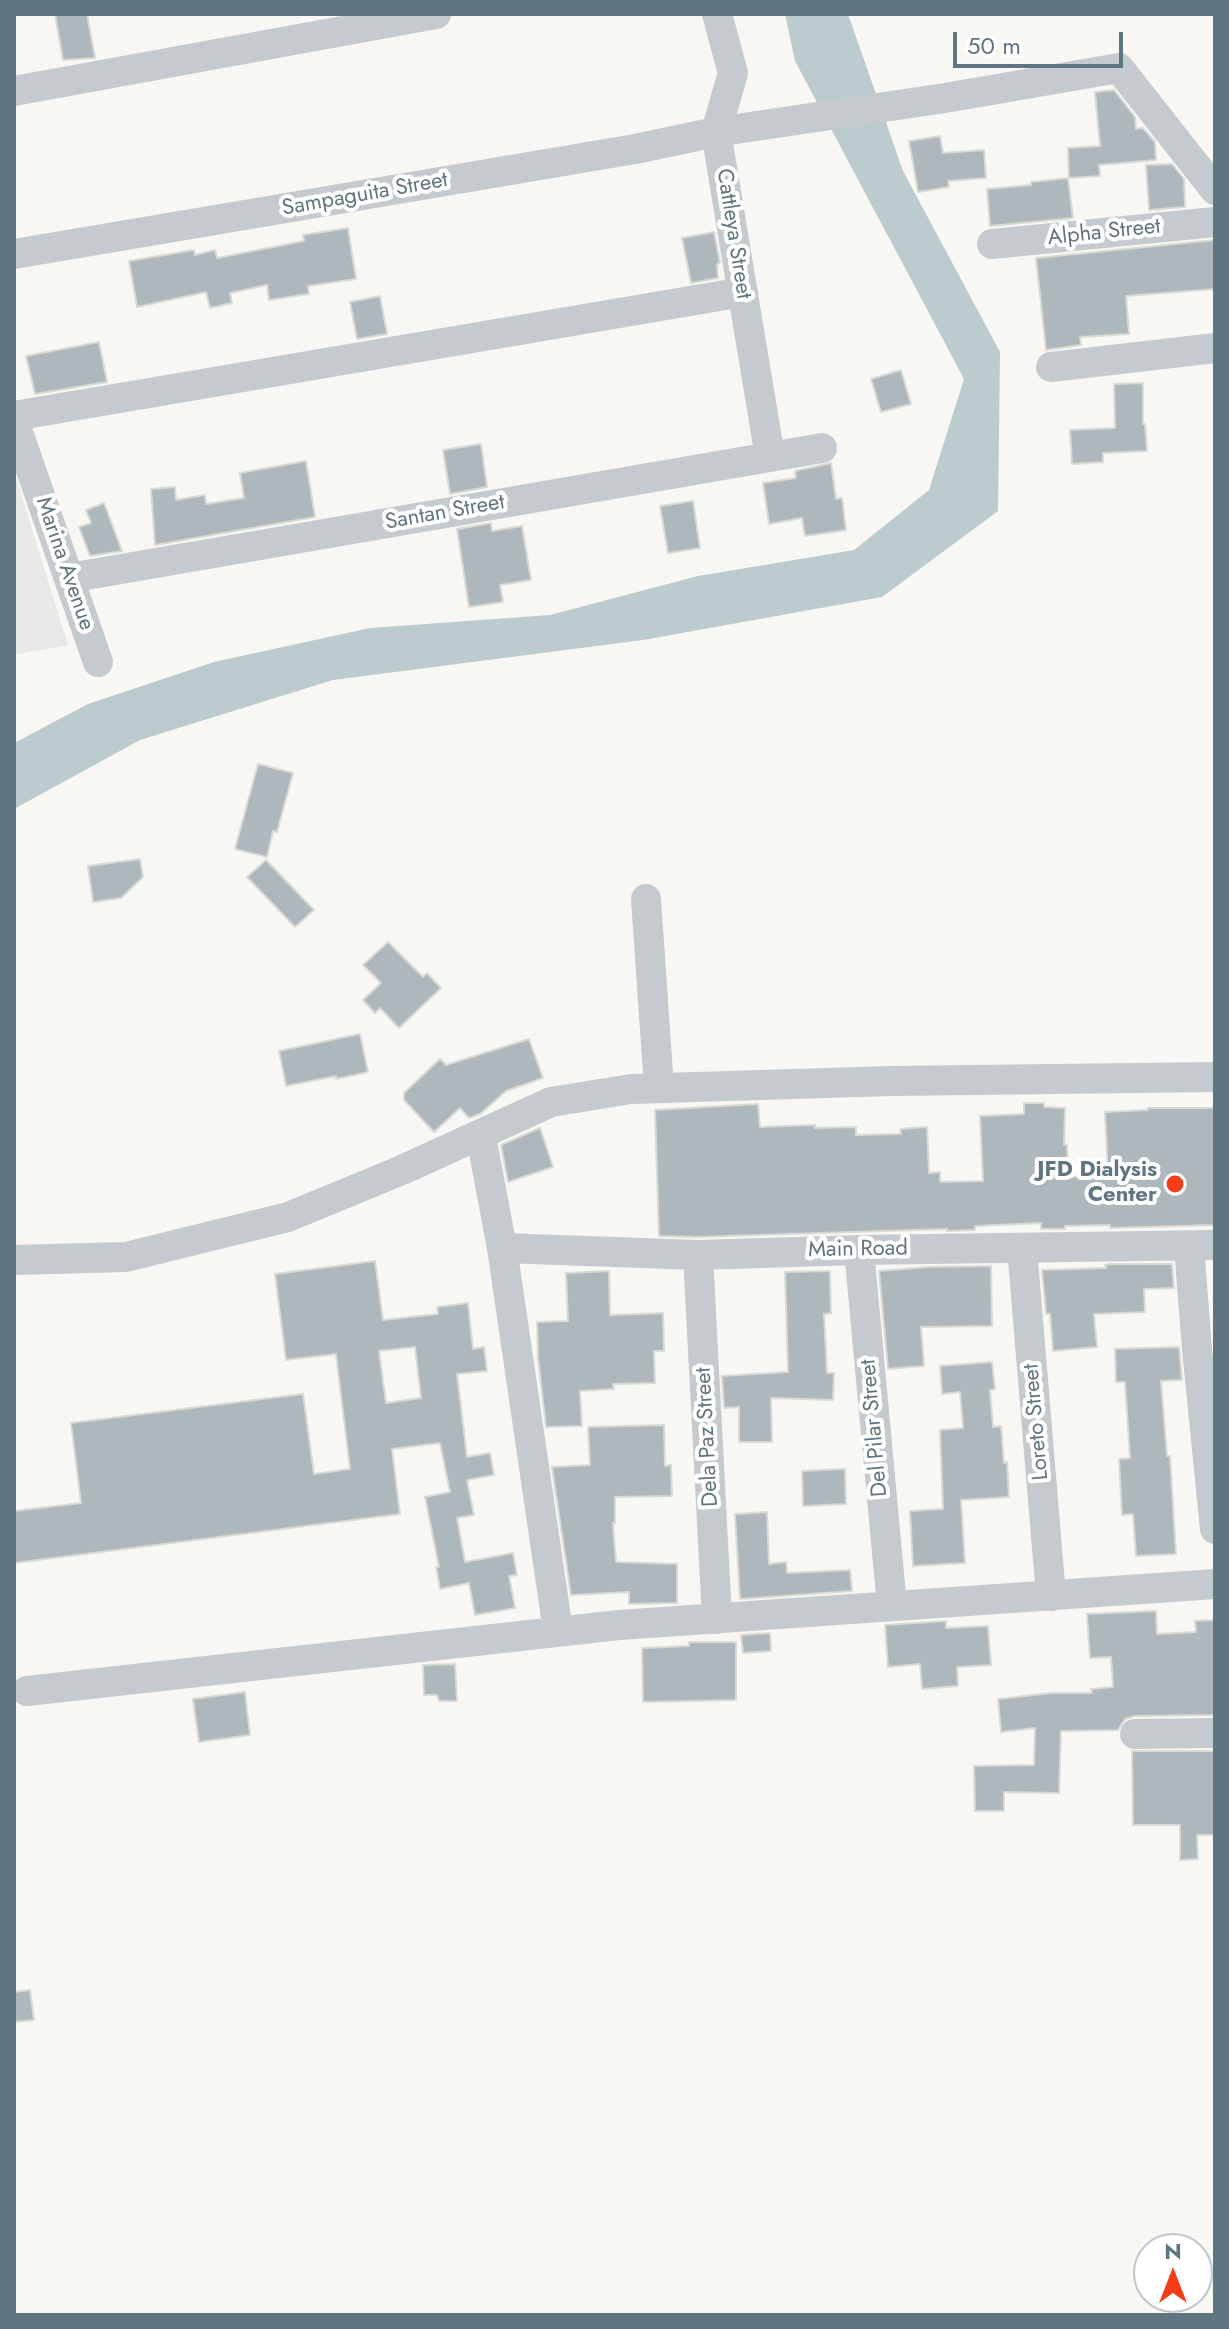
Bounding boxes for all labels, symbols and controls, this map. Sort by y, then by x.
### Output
scale bar [957,16,1127,66]
text: 50 m [967,28,1021,63]
street label: Sampaguita Street [280,167,450,223]
street label: Cattleya Street [710,167,756,301]
street label: Alpha Street [1046,214,1162,252]
street label: Santan Street [383,490,507,536]
street label: Marina Avenue [29,494,99,634]
place label: JFD Dialysis Center [1037,1158,1157,1210]
marker: JFD Dialysis Center [1164,1173,1186,1195]
street label: Main Road [808,1236,908,1264]
street label: Del Pilar Street [856,1358,894,1498]
street label: Loreto Street [1019,1363,1055,1481]
street label: Dela Paz Street [691,1367,725,1507]
north arrow [1133,2233,1213,2313]
text: N [1164,2235,1182,2267]

